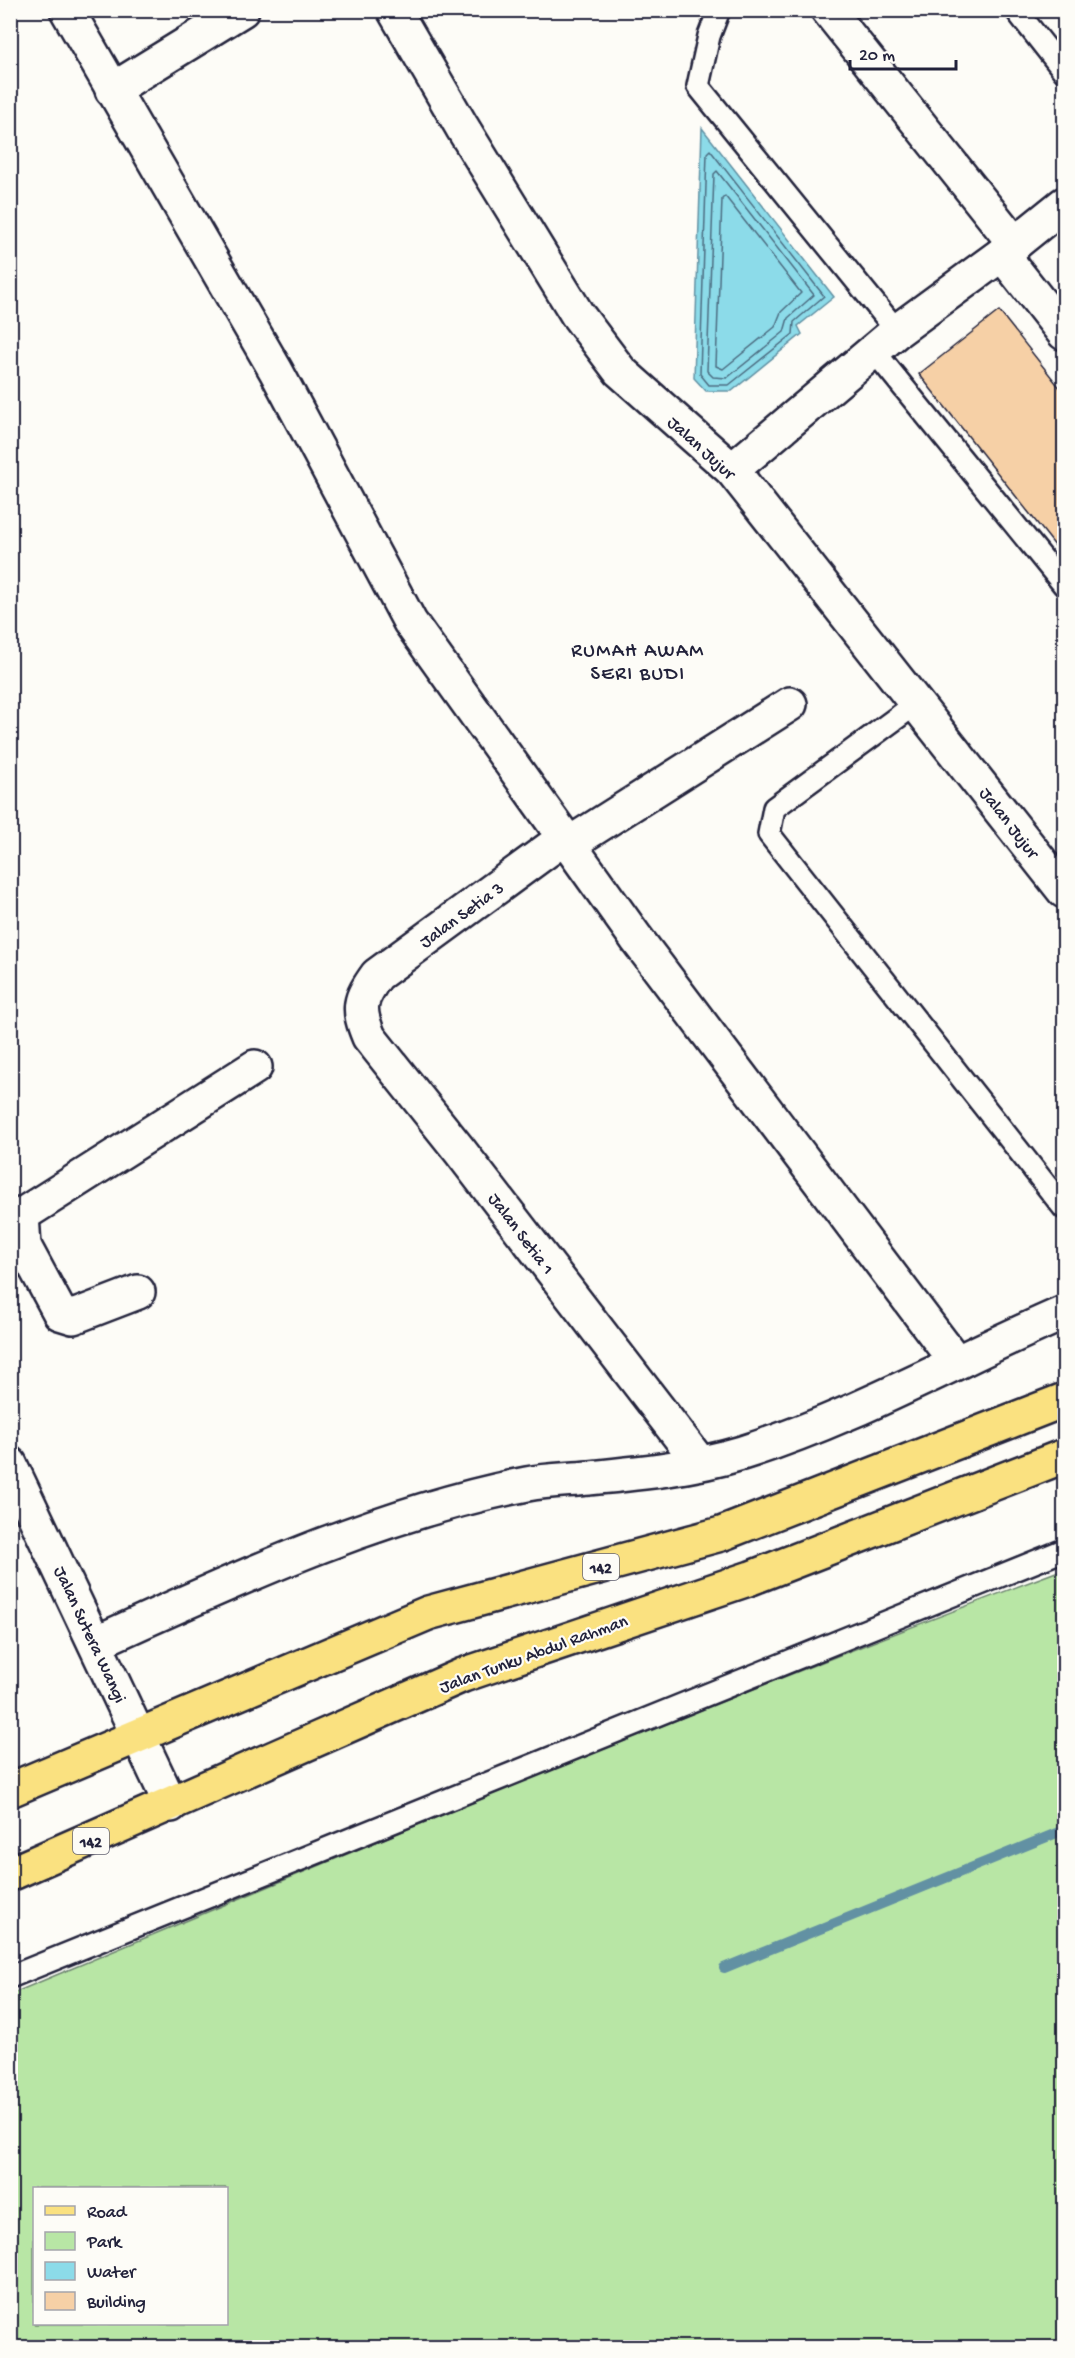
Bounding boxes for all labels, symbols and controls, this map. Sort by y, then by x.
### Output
scale bar [850,33,956,71]
text: 20 m [859,46,895,67]
street label: Jalan Jujur [662,413,740,486]
district label: RUMAH AWAM SERI BUDI [571,641,705,687]
street label: Jalan Jujur [974,784,1043,865]
street label: Jalan Setia 3 [416,878,509,954]
street label: Jalan Setia 1 [483,1190,557,1279]
road number: 142 [583,1554,619,1580]
street label: Jalan Sutera Wangi [48,1563,130,1707]
street label: Jalan Tunku Abdul Rahman [437,1611,631,1699]
road number: 142 [73,1828,109,1854]
legend [33,2187,228,2325]
text: Road [87,2203,128,2224]
text: Park [86,2233,123,2254]
text: Water [87,2263,137,2284]
text: Building [86,2293,146,2314]

